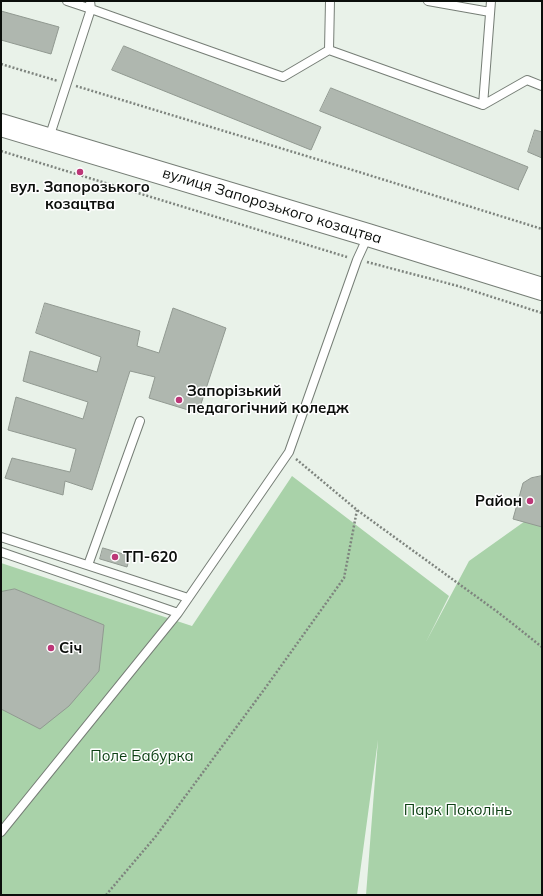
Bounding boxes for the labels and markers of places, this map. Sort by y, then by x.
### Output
marker: вул. Запорозького козацтва [75,167,85,177]
place label: вул. Запорозького козацтва [10,178,150,213]
place label: Запорізький педагогічний коледж [187,382,349,417]
marker: Запорізький педагогічний коледж [174,395,184,405]
place label: Район [475,492,522,510]
marker: Район [525,496,535,506]
place label: ТП-620 [123,548,177,566]
marker: ТП-620 [110,552,120,562]
place label: Січ [59,639,82,657]
marker: Січ [46,643,56,653]

